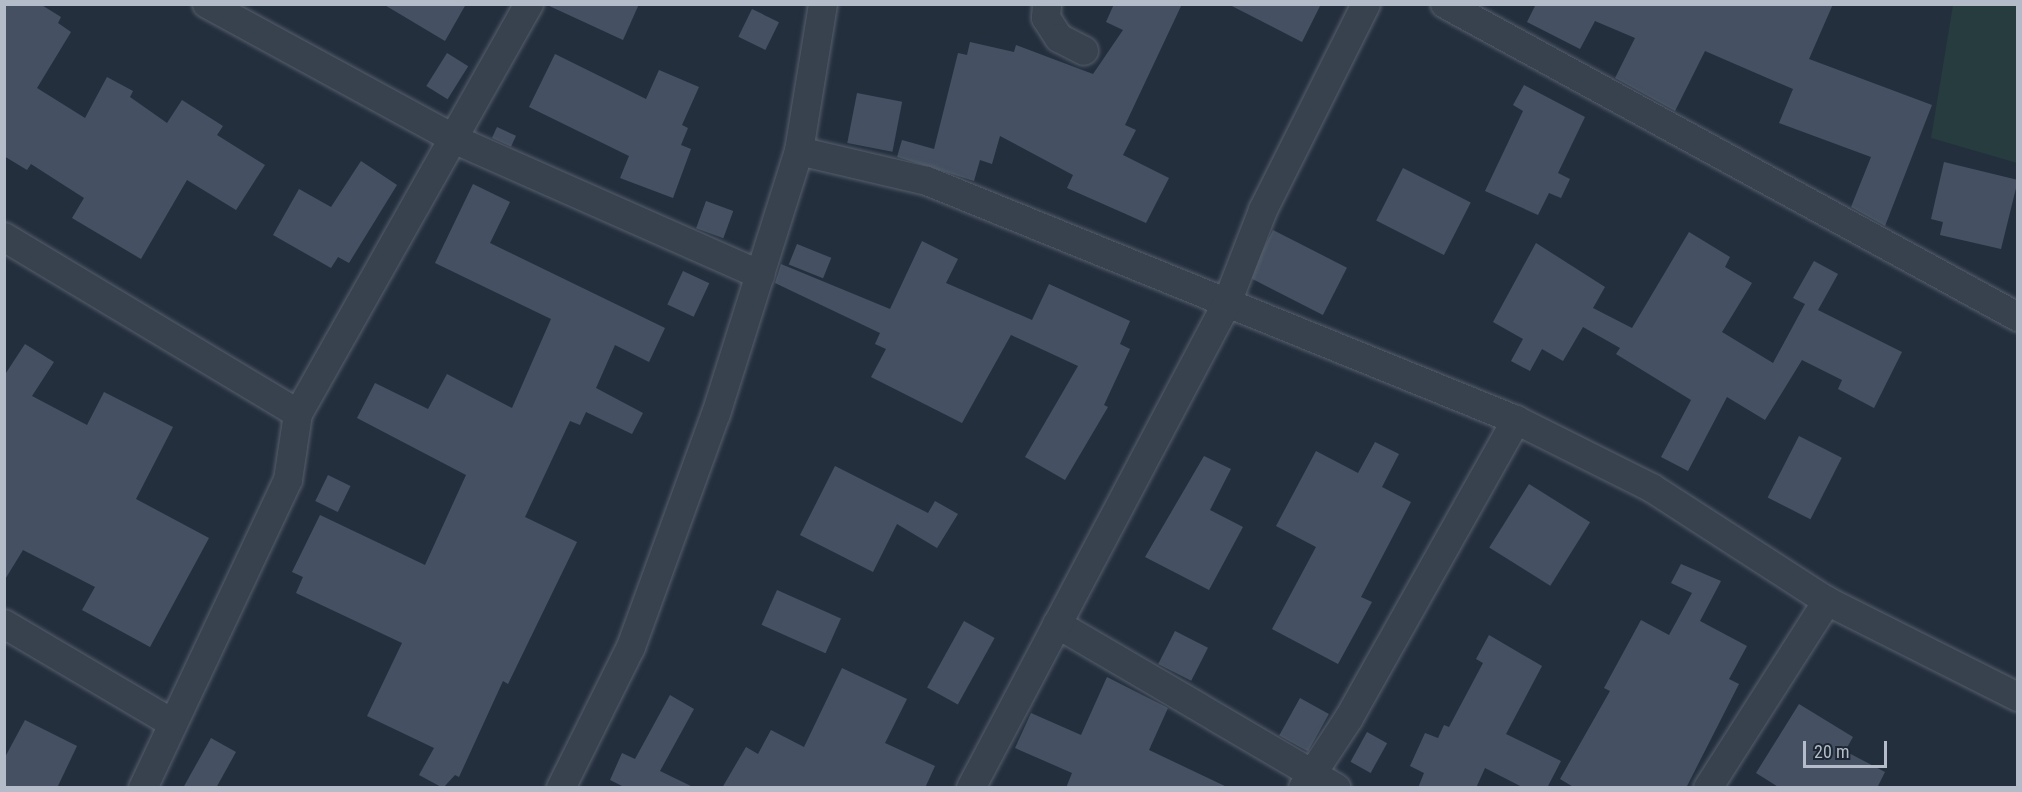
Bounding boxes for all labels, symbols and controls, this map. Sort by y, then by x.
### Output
scale bar [1806,729,1890,767]
text: 20 m [1814,741,1849,762]

